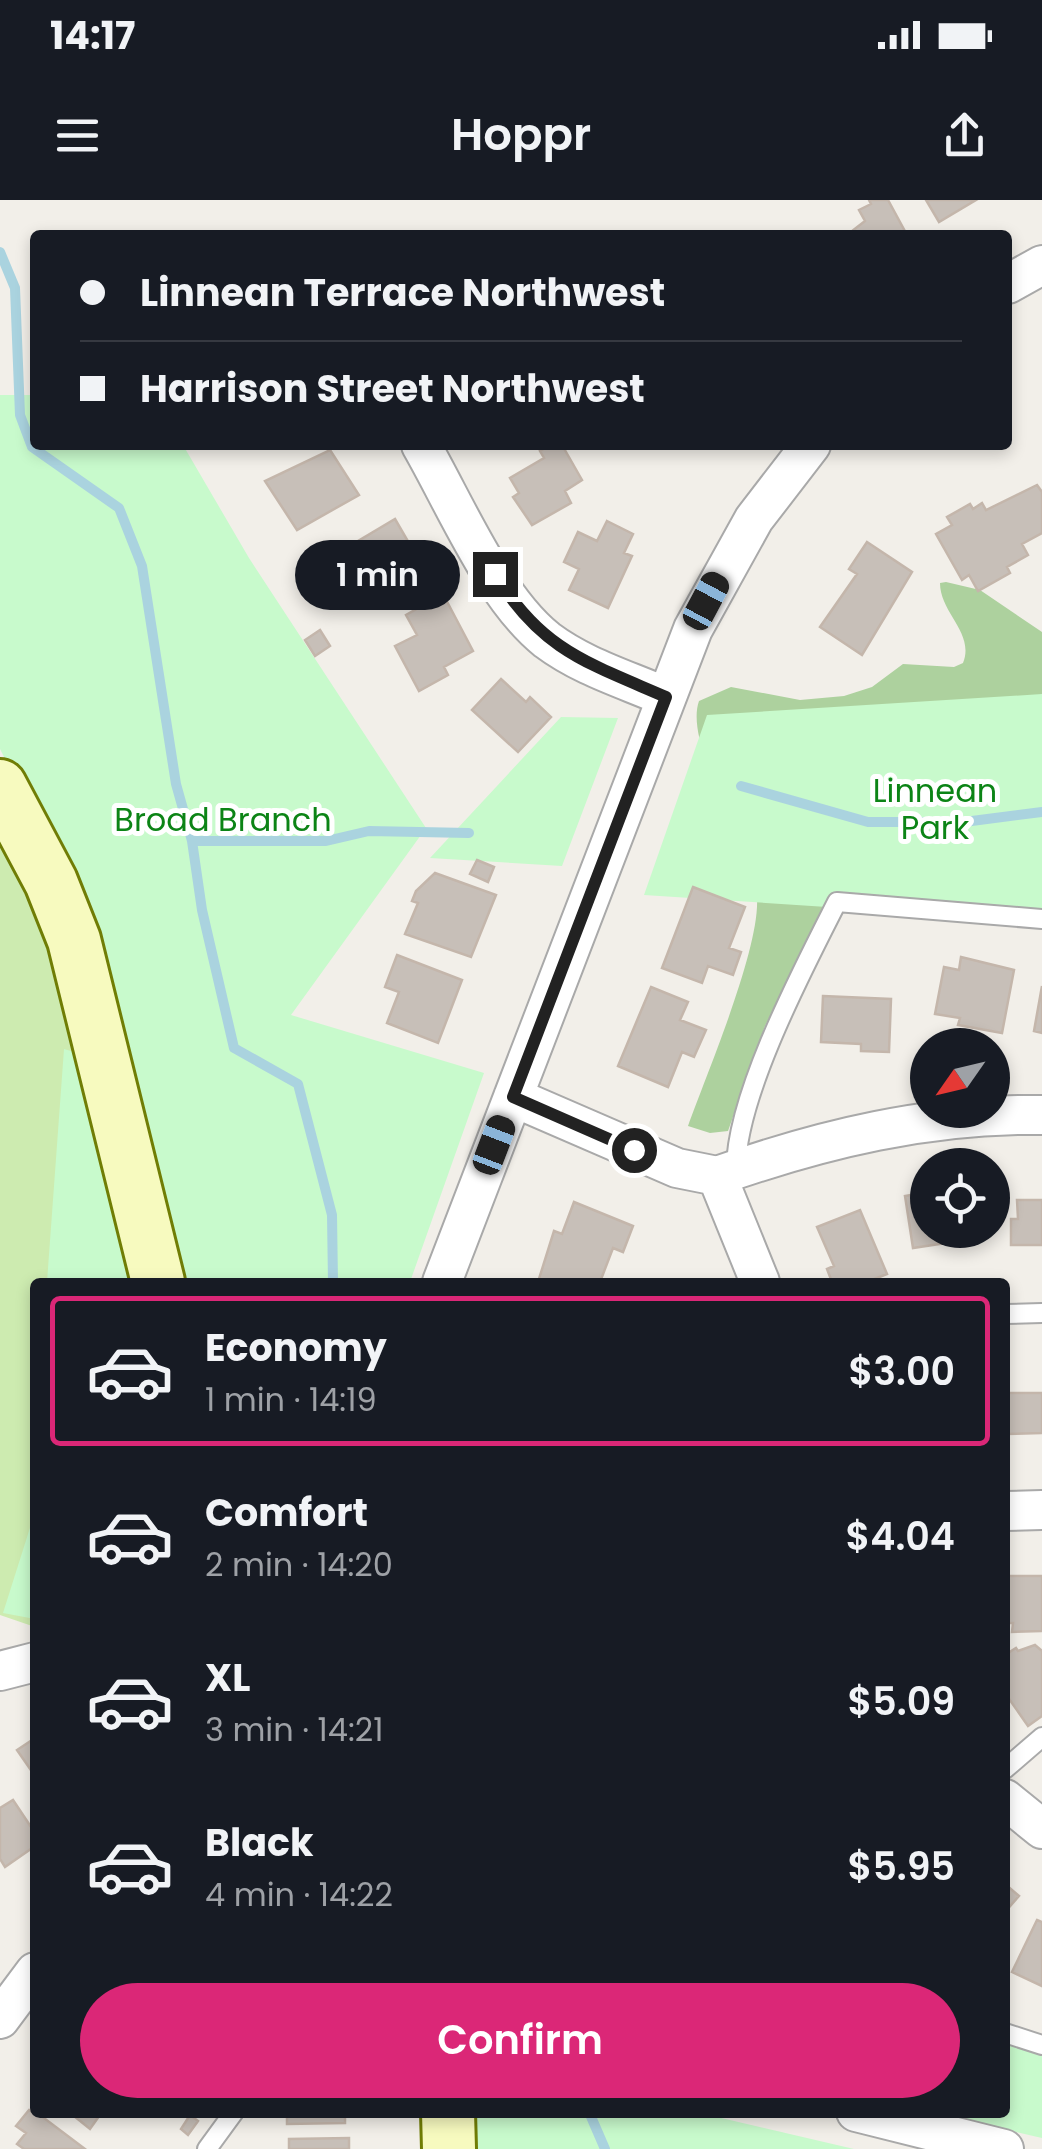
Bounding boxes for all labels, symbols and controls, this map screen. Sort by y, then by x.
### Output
text: 14:17 [50,9,135,62]
text: Hoppr [451,103,591,166]
icon: menu [50,108,105,163]
icon: share [937,108,992,163]
text: Linnean Terrace Northwest [140,266,665,319]
text: Harrison Street Northwest [140,362,645,415]
callout: 1 min [295,539,460,609]
text: 1 min [336,552,419,597]
route end [473,552,518,597]
car [679,567,733,635]
park label: Linnean Park [873,768,997,850]
park label: Broad Branch [114,797,332,842]
north arrow [910,1028,1010,1128]
map controls [910,1028,1010,1248]
car [469,1112,519,1178]
route start [612,1128,657,1173]
button: locate [910,1148,1010,1248]
text: Economy [205,1321,387,1374]
icon: car [85,1326,175,1416]
text: $3.00 [848,1345,955,1398]
text: 1 min · 14:19 [205,1377,377,1422]
text: Comfort [205,1486,368,1539]
icon: car [85,1491,175,1581]
text: $4.04 [845,1510,955,1563]
text: 2 min · 14:20 [205,1542,393,1587]
text: XL [205,1651,250,1704]
icon: car [85,1656,175,1746]
text: $5.09 [847,1675,955,1728]
text: 3 min · 14:21 [205,1707,383,1752]
text: Black [205,1816,314,1869]
icon: car [85,1821,175,1911]
text: $5.95 [848,1840,955,1893]
text: 4 min · 14:22 [205,1872,393,1917]
button: Confirm [80,1983,960,2098]

